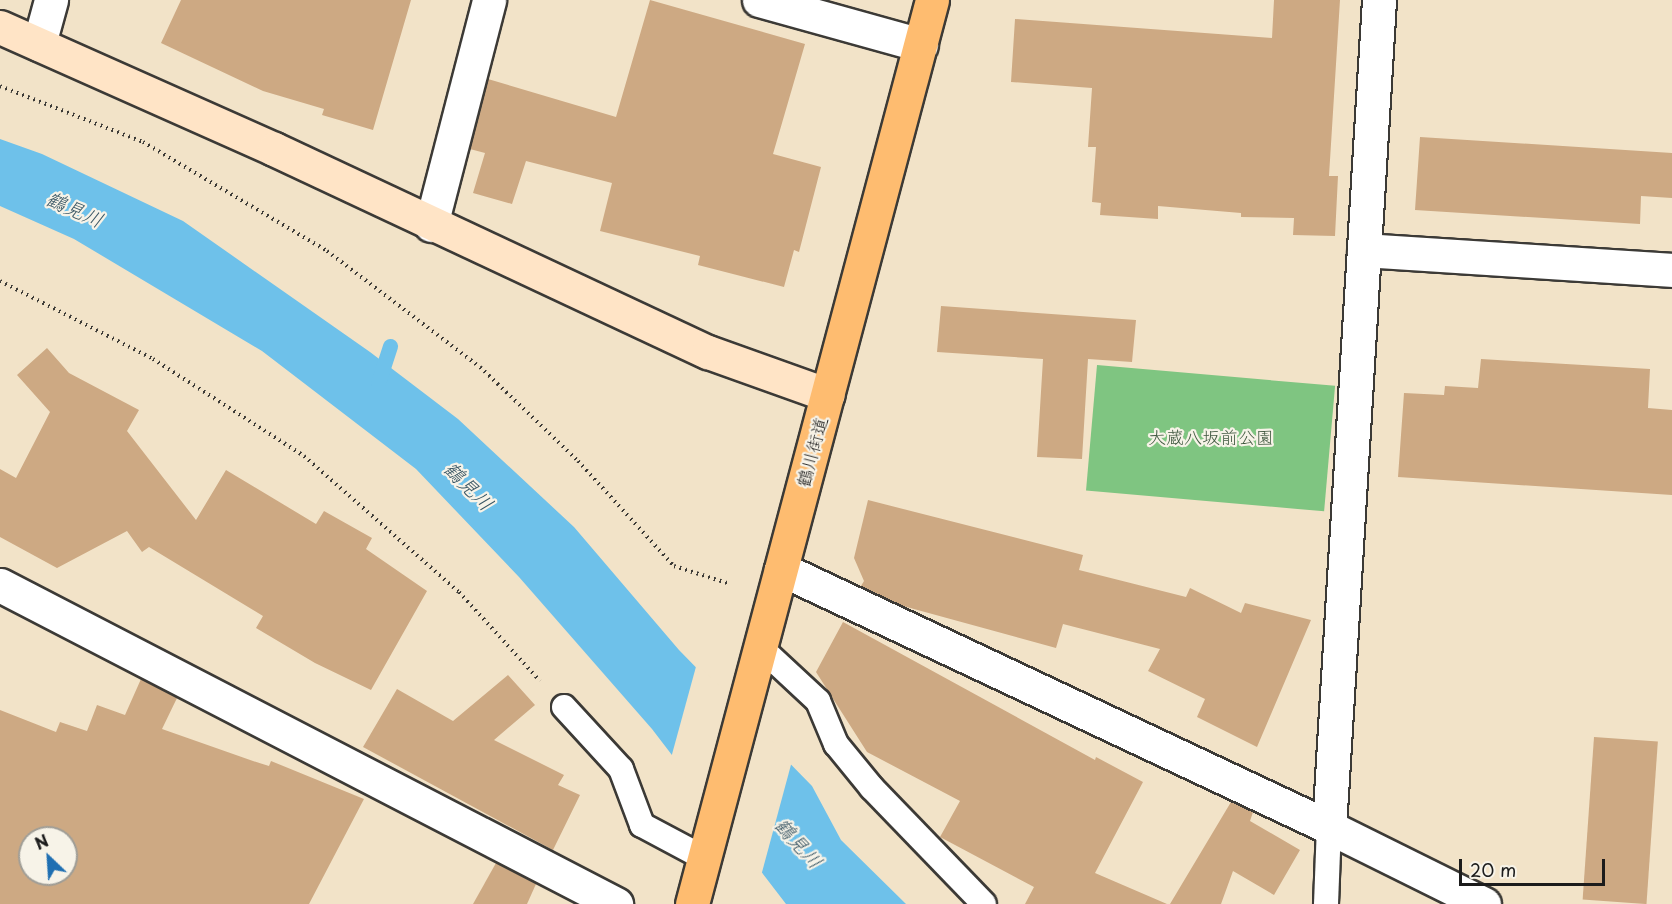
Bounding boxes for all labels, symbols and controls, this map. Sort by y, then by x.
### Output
water label: 鶴見川 [43,186,107,232]
street label: 鶴川街道 [792,414,832,490]
park label: 大蔵八坂前公園 [1148,426,1274,448]
water label: 鶴見川 [439,456,499,516]
water label: 鶴見川 [770,813,828,873]
north arrow [18,826,78,886]
text: N [30,828,52,855]
scale bar [1462,847,1608,885]
text: 20 m [1470,856,1516,883]

